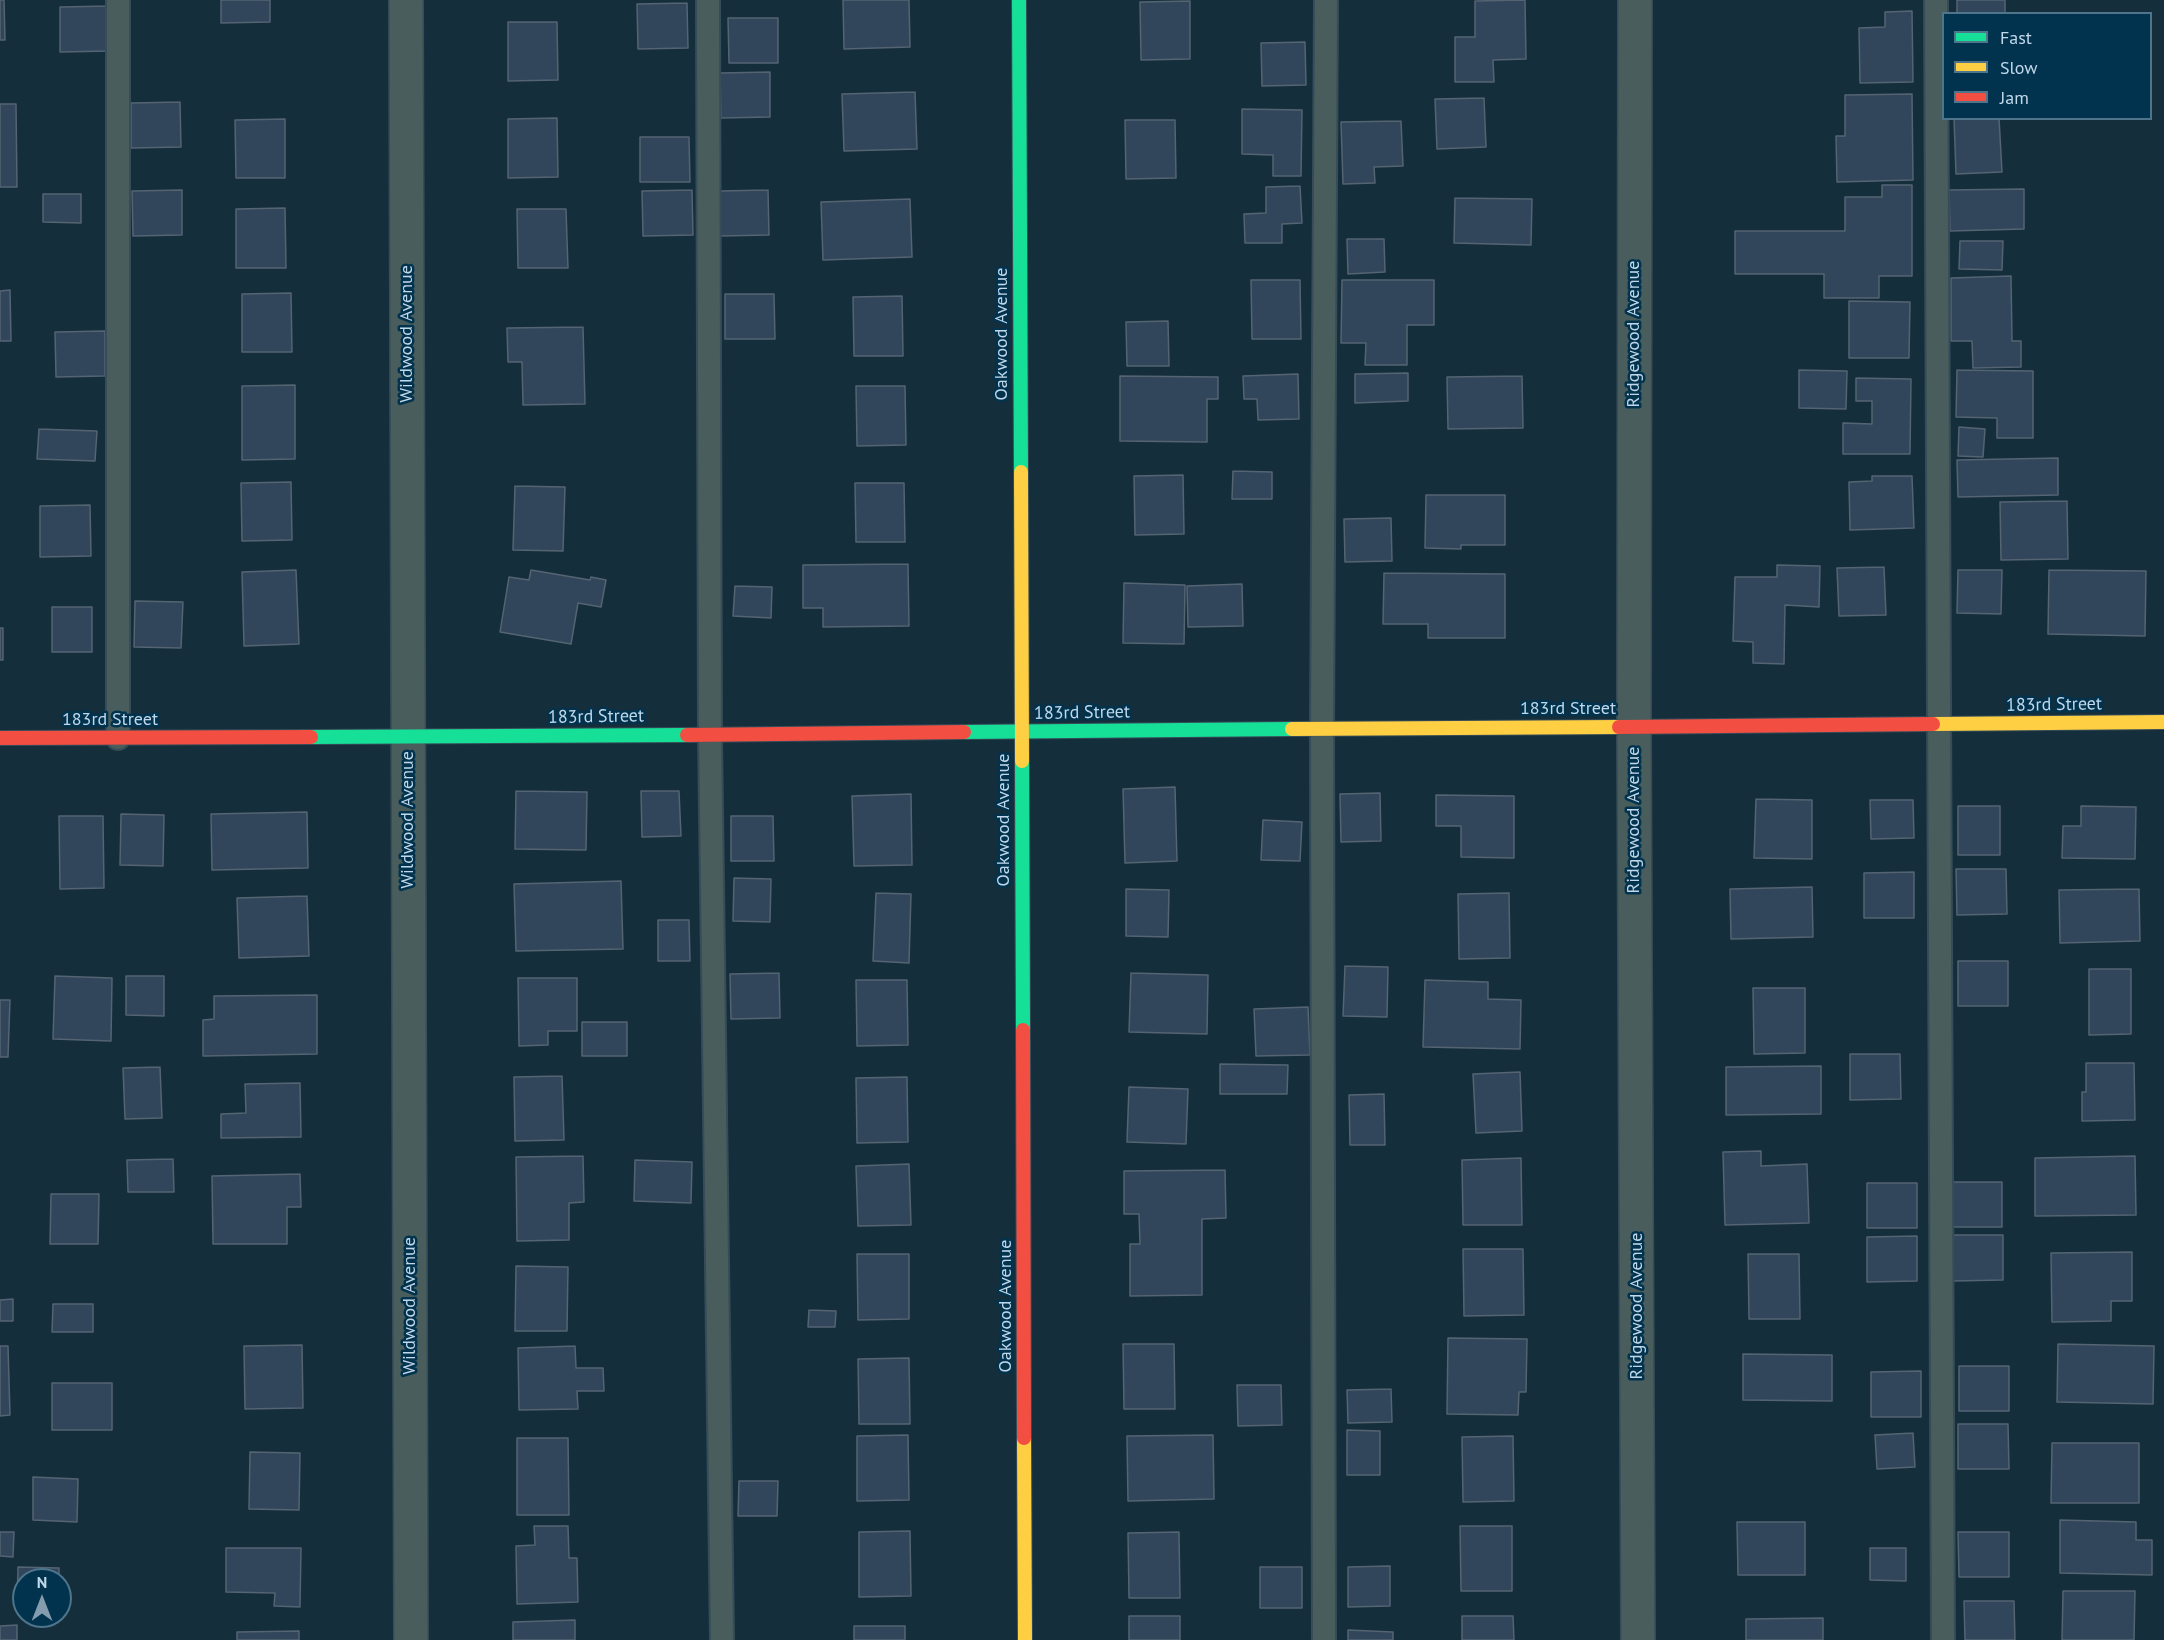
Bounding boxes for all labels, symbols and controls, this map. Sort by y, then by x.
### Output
legend [1942,12,2152,120]
text: Fast [2000,26,2032,49]
text: Slow [2000,56,2038,79]
text: Jam [2000,86,2029,109]
street label: Ridgewood Avenue [1623,261,1645,407]
street label: Wildwood Avenue [396,265,418,403]
street label: Oakwood Avenue [991,268,1013,400]
street label: 183rd Street [2006,693,2102,717]
street label: 183rd Street [1520,698,1616,720]
street label: 183rd Street [1034,701,1130,725]
street label: 183rd Street [548,705,644,729]
street label: 183rd Street [62,709,158,731]
street label: Ridgewood Avenue [1623,747,1645,893]
street label: Wildwood Avenue [397,751,419,889]
street label: Oakwood Avenue [993,754,1015,886]
street label: Ridgewood Avenue [1626,1233,1648,1379]
street label: Wildwood Avenue [399,1237,421,1375]
street label: Oakwood Avenue [995,1240,1017,1372]
north arrow [12,1568,72,1628]
text: N [37,1572,47,1592]

